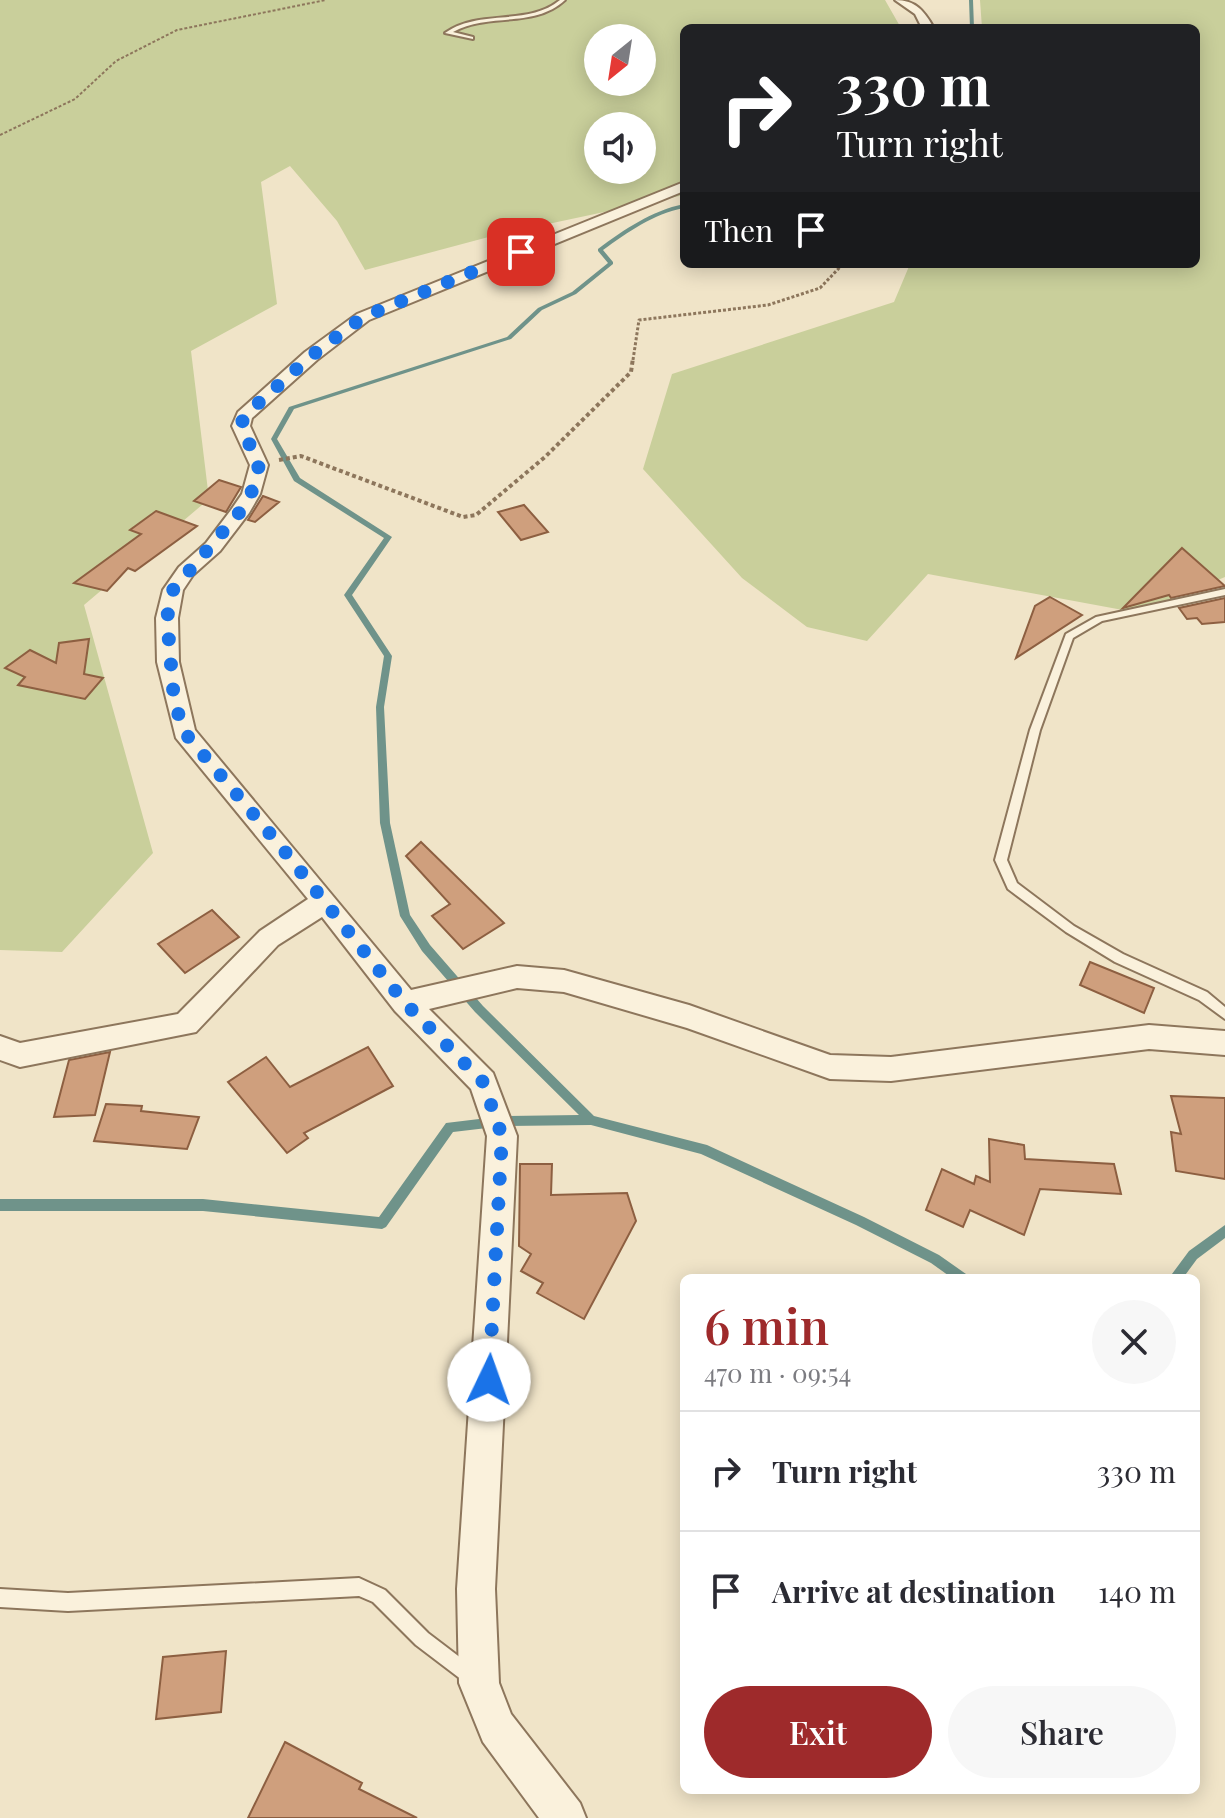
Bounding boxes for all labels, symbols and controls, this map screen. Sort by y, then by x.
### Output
north arrow [584,24,656,96]
map controls [584,24,656,184]
text: 330 m [836,46,991,121]
icon: right [704,56,808,160]
button: sound [584,112,656,184]
text: Turn right [836,118,1003,166]
icon: arrive [789,208,833,252]
text: Then [704,210,773,250]
pin [487,218,555,286]
icon: arrive [499,230,543,274]
text: 6 min [704,1293,829,1357]
button: close [1092,1300,1176,1384]
position arrow [447,1338,531,1422]
text: 470 m · 09:54 [704,1355,851,1390]
icon: right [704,1449,748,1493]
text: Turn right [772,1451,917,1491]
text: 330 m [1097,1451,1176,1491]
icon: arrive [704,1569,748,1613]
text: Arrive at destination [772,1571,1055,1611]
text: 140 m [1098,1571,1176,1611]
button: Exit [704,1686,932,1778]
button: Share [948,1686,1176,1778]

